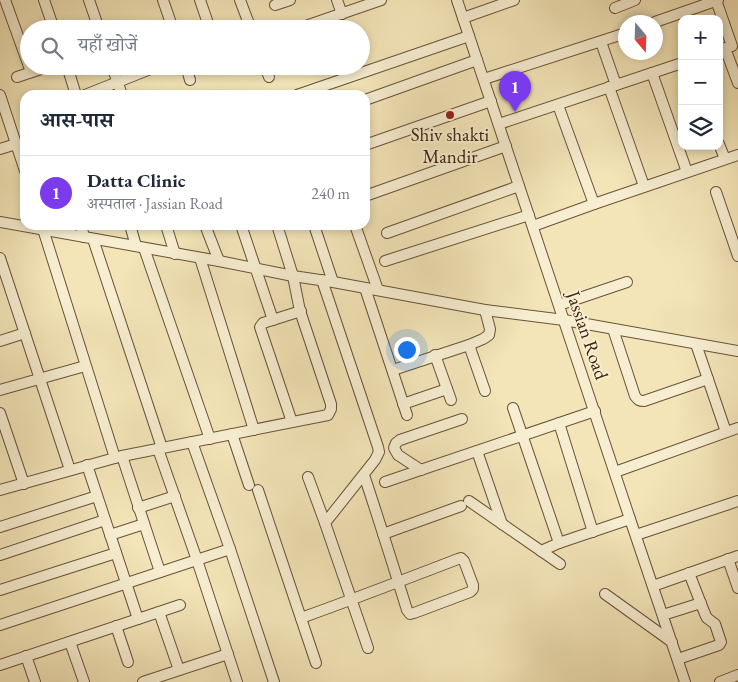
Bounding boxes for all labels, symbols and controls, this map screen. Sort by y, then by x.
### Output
north arrow [618,15,663,60]
map controls [678,15,723,150]
button: + [678,15,723,60]
search box [20,20,370,75]
text: यहाँ खोजें [78,32,137,57]
icon: search [38,34,66,62]
button: − [678,60,723,105]
pin: 1 [499,71,531,112]
button: layers [678,105,723,150]
text: आस-पास [40,106,113,133]
marker: Shiv shakti Mandir [444,109,456,121]
place label: Shiv shakti Mandir [411,122,490,169]
text: Datta Clinic [87,168,186,193]
text: 1 [52,183,60,204]
text: 240 m [311,183,350,204]
text: अस्पताल · Jassian Road [87,193,223,214]
street label: Jassian Road [560,286,614,383]
your location [394,337,420,363]

